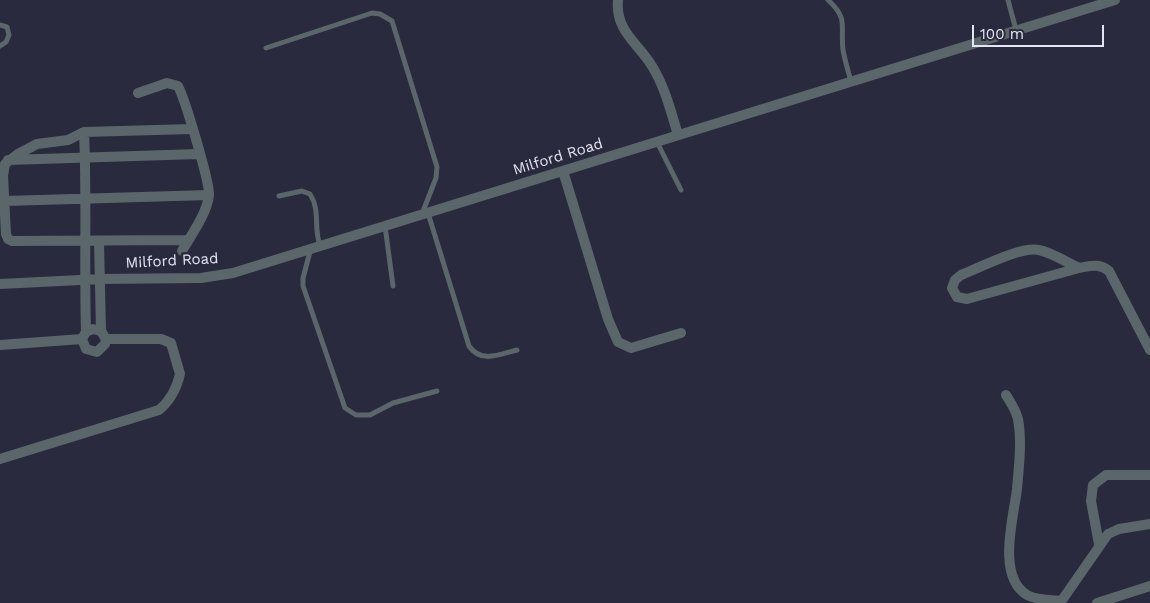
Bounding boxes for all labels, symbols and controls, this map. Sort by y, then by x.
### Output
scale bar [975,15,1108,47]
text: 100 m [980,25,1024,43]
street label: Milford Road [511,135,605,179]
street label: Milford Road [125,250,219,272]

